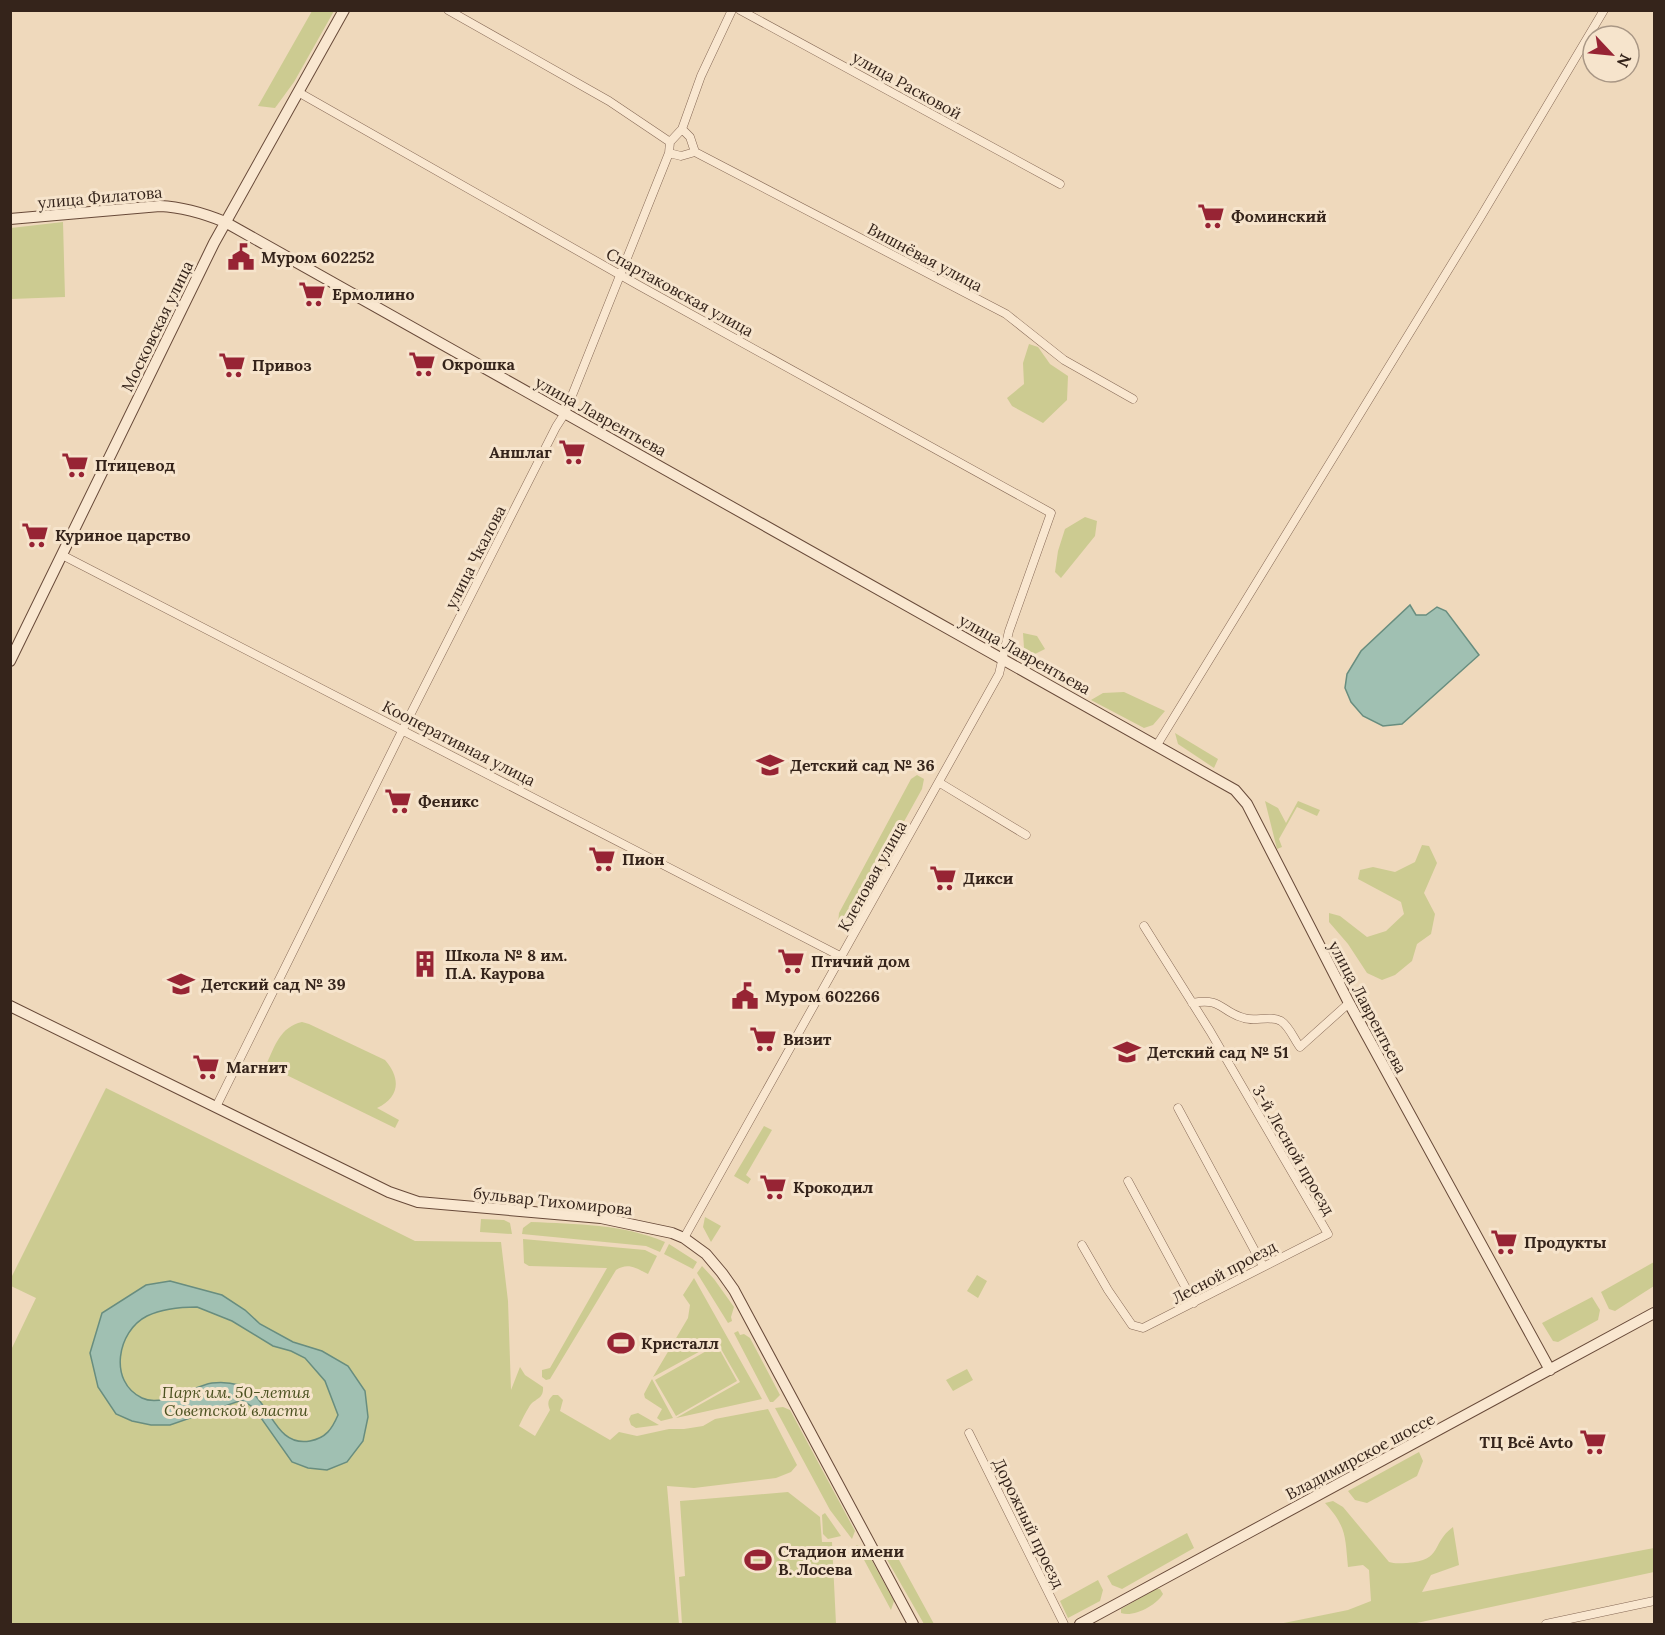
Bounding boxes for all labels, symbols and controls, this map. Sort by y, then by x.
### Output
north arrow [1581,24,1641,84]
street label: улица Расковой [849,47,965,123]
text: N [1613,51,1636,71]
street label: улица Филатова [37,182,163,212]
supermarket icon: Фоминский [1196,201,1226,231]
place label: Фоминский [1231,206,1327,226]
street label: Вишнёвая улица [864,218,986,296]
public building icon: Муром 602252 [226,242,256,272]
street label: Спартаковская улица [603,243,757,341]
place label: Муром 602252 [261,247,375,267]
street label: Московская улица [117,257,197,395]
supermarket icon: Ермолино [297,279,327,309]
place label: Ермолино [332,284,414,304]
supermarket icon: Окрошка [407,349,437,379]
supermarket icon: Привоз [217,350,247,380]
place label: Окрошка [442,354,515,374]
place label: Привоз [252,355,312,375]
street label: улица Лаврентьева [532,372,670,460]
supermarket icon: Аншлаг [557,437,587,467]
place label: Аншлаг [489,442,552,462]
supermarket icon: Птицевод [60,450,90,480]
place label: Птицевод [95,455,175,475]
street label: улица Чкалова [440,502,510,612]
supermarket icon: Куриное царство [20,520,50,550]
place label: Куриное царство [55,525,191,545]
street label: улица Лаврентьева [956,610,1094,698]
street label: Кооперативная улица [379,696,539,790]
school or university icon: Детский сад № 36 [755,750,785,780]
place label: Детский сад № 36 [790,755,935,775]
supermarket icon: Феникс [383,786,413,816]
place label: Феникс [418,791,480,811]
street label: Кленовая улица [833,817,911,935]
supermarket icon: Пион [587,844,617,874]
place label: Пион [622,849,665,869]
supermarket icon: Дикси [928,863,958,893]
place label: Дикси [963,868,1014,888]
street label: улица Лаврентьева [1325,937,1411,1077]
place label: Школа № 8 им. П.А. Каурова [445,945,568,983]
supermarket icon: Птичий дом [776,946,806,976]
building icon: Школа № 8 им. П.А. Каурова [410,949,440,979]
place label: Птичий дом [811,951,910,971]
school or university icon: Детский сад № 39 [166,969,196,999]
place label: Детский сад № 39 [201,974,346,994]
public building icon: Муром 602266 [730,981,760,1011]
place label: Муром 602266 [765,986,880,1006]
supermarket icon: Визит [748,1024,778,1054]
place label: Визит [783,1029,832,1049]
school or university icon: Детский сад № 51 [1112,1037,1142,1067]
place label: Детский сад № 51 [1147,1042,1289,1062]
supermarket icon: Магнит [191,1052,221,1082]
place label: Магнит [226,1057,288,1077]
street label: 3-й Лесной проезд [1249,1081,1340,1219]
supermarket icon: Крокодил [758,1172,788,1202]
place label: Крокодил [793,1177,873,1197]
street label: бульвар Тихомирова [472,1183,634,1219]
supermarket icon: Продукты [1489,1227,1519,1257]
place label: Продукты [1524,1232,1607,1252]
street label: Лесной проезд [1168,1236,1280,1308]
sports icon: Кристалл [606,1328,636,1358]
place label: Кристалл [641,1333,719,1353]
park label: Парк им. 50-летия Советской власти [162,1382,310,1420]
street label: Владимирское шоссе [1282,1408,1438,1504]
supermarket icon: ТЦ Всё Avto [1578,1427,1608,1457]
place label: ТЦ Всё Avto [1480,1432,1573,1452]
street label: Дорожный проезд [989,1455,1069,1592]
place label: Стадион имени В. Лосева [778,1541,904,1579]
sports icon: Стадион имени В. Лосева [743,1545,773,1575]

